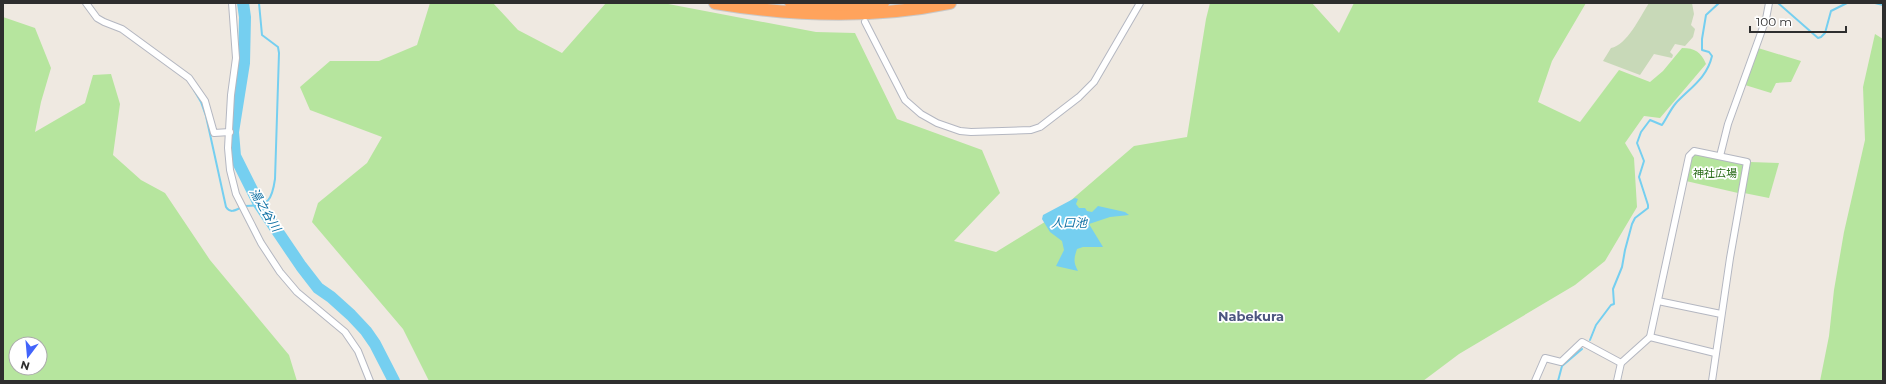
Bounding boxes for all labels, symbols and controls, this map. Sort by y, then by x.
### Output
scale bar [1750,8,1846,34]
text: 100 m [1756,14,1792,29]
park label: 神社広場 [1693,166,1737,180]
water label: 湯之谷川 [247,185,285,236]
water label: 人口池 [1051,215,1088,230]
district label: Nabekura [1218,308,1284,324]
north arrow [8,336,48,376]
text: N [19,358,31,374]

